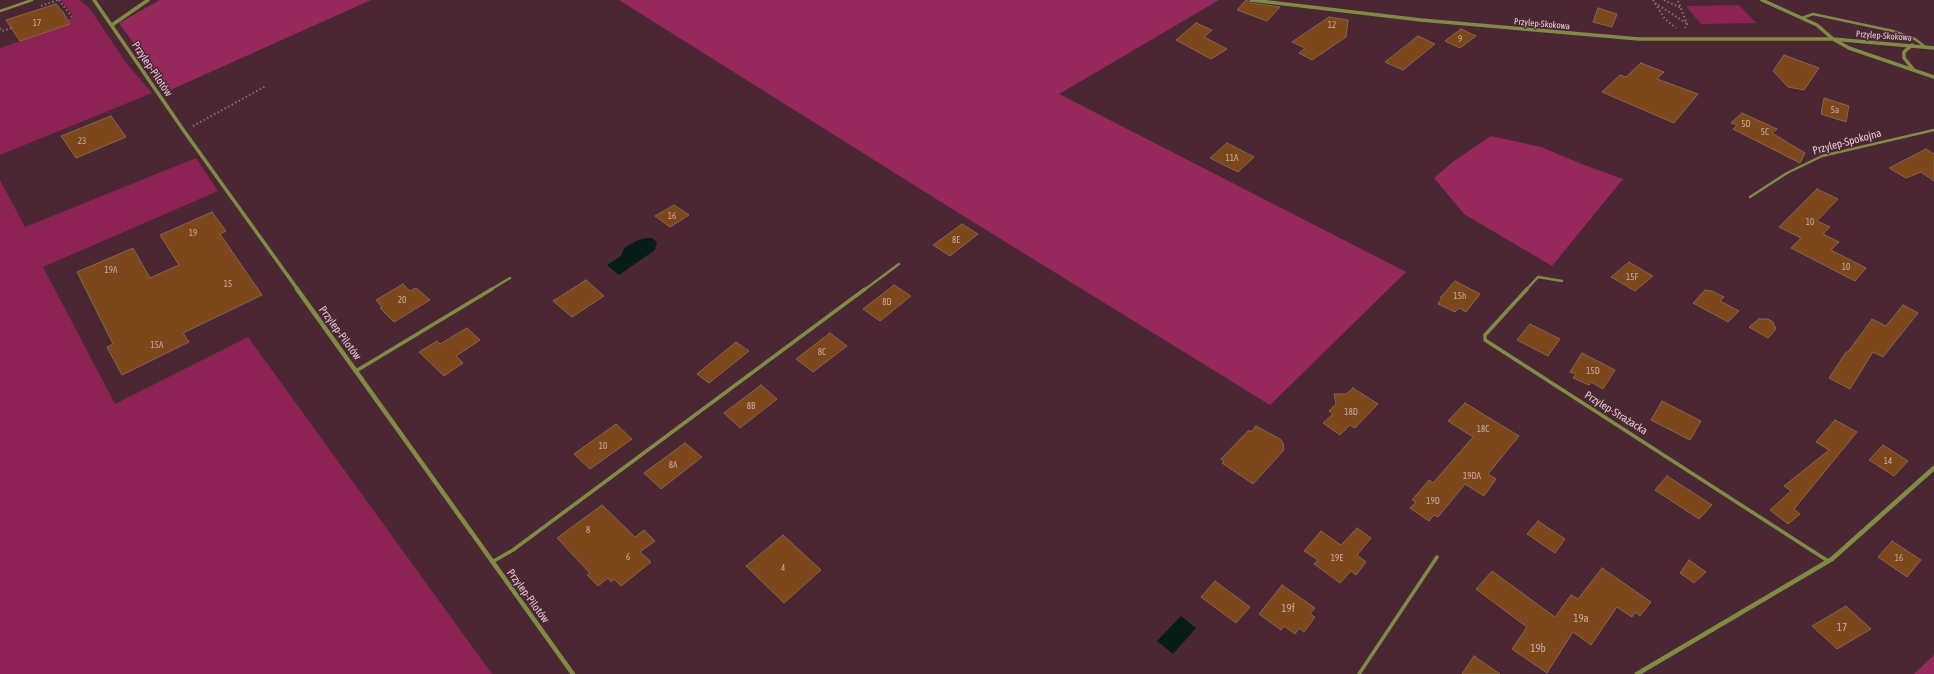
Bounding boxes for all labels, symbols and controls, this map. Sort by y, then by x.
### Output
street label: Przylep-Skokowa [1514,16,1570,32]
house number: 17 [33,18,41,28]
house number: 12 [1328,20,1336,30]
street label: Przylep-Skokowa [1856,29,1912,43]
house number: 9 [1458,34,1462,44]
street label: Przylep-Pilotów [129,39,175,99]
house number: 5a [1831,105,1839,115]
house number: 5D [1741,119,1751,129]
street label: Przylep-Spokojna [1811,126,1883,158]
house number: 5C [1761,127,1769,137]
house number: 23 [78,136,86,146]
house number: 11A [1226,153,1238,163]
house number: 16 [668,211,676,221]
house number: 10 [1806,217,1814,227]
house number: 19 [189,228,197,238]
house number: 8E [952,235,960,245]
house number: 10 [1842,262,1850,272]
house number: 19A [105,265,117,275]
house number: 15F [1626,272,1638,282]
house number: 15 [224,279,232,289]
house number: 15h [1454,291,1466,301]
house number: 20 [398,295,406,305]
house number: 8D [882,297,892,307]
street label: Przylep-Pilotów [316,304,364,362]
house number: 15A [151,340,163,350]
house number: 8C [818,347,826,357]
house number: 15D [1586,366,1600,376]
street label: Przylep-Strażacka [1582,388,1650,438]
house number: 8B [747,401,755,411]
house number: 18D [1344,407,1358,417]
house number: 18C [1477,424,1489,434]
house number: 10 [599,441,607,451]
house number: 14 [1884,456,1892,466]
house number: 8A [669,460,677,470]
house number: 19DA [1463,471,1481,481]
house number: 19D [1426,496,1440,506]
house number: 8 [586,525,590,535]
house number: 6 [626,552,630,562]
house number: 19E [1331,553,1343,563]
house number: 16 [1895,553,1903,563]
house number: 4 [781,563,785,573]
street label: Przylep-Pilotów [504,567,552,625]
house number: 19f [1281,602,1295,616]
house number: 19a [1573,612,1589,626]
house number: 17 [1837,621,1847,635]
house number: 19b [1530,642,1546,656]

